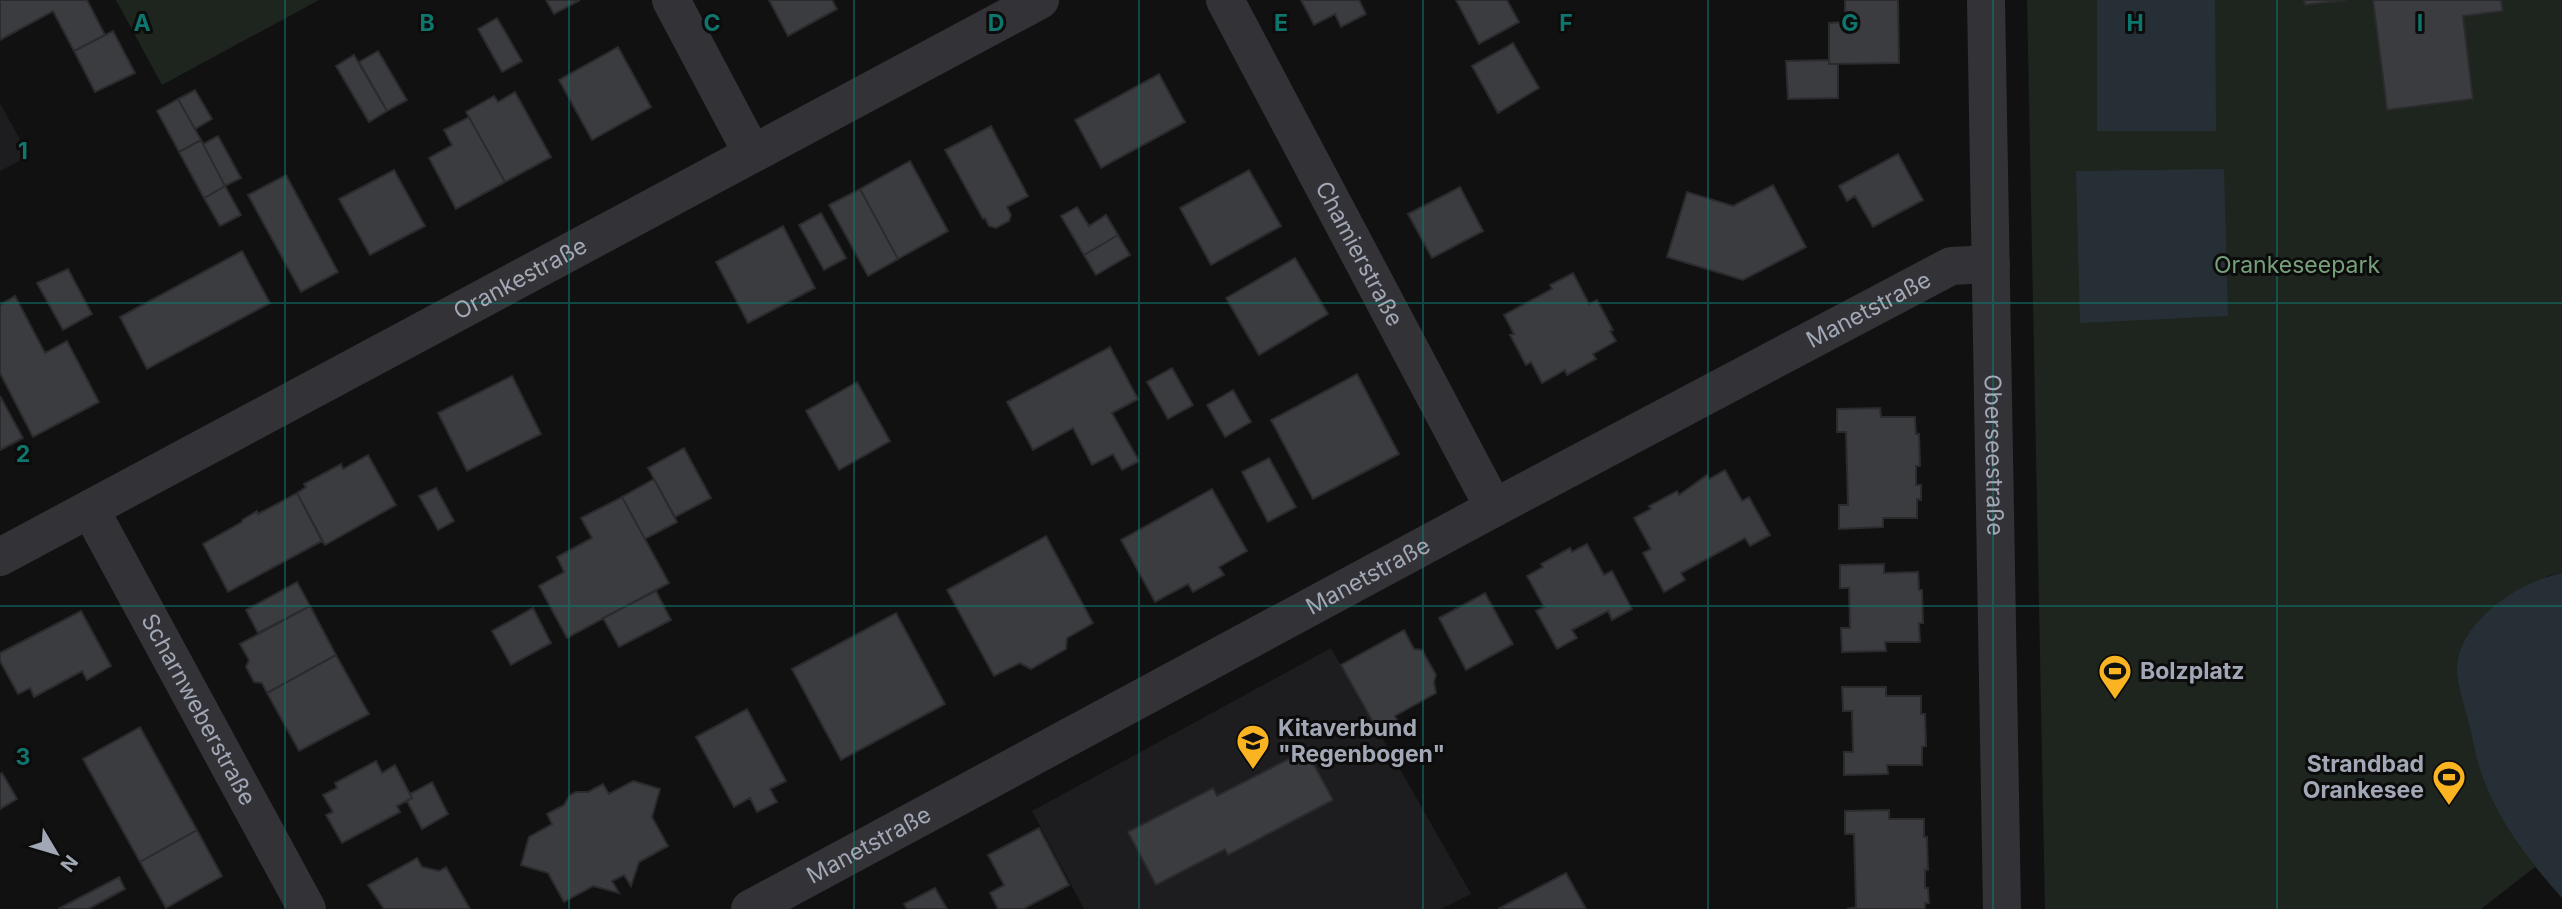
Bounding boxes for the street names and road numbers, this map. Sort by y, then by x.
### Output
street label: Chamierstraße [1309,176,1409,331]
street label: Orankestraße [449,231,592,326]
street label: Manetstraße [1801,265,1936,354]
street label: Oberseestraße [1979,374,2009,536]
street label: Manetstraße [1301,531,1435,621]
street label: Scharnweberstraße [135,609,262,810]
street label: Manetstraße [802,800,936,890]

